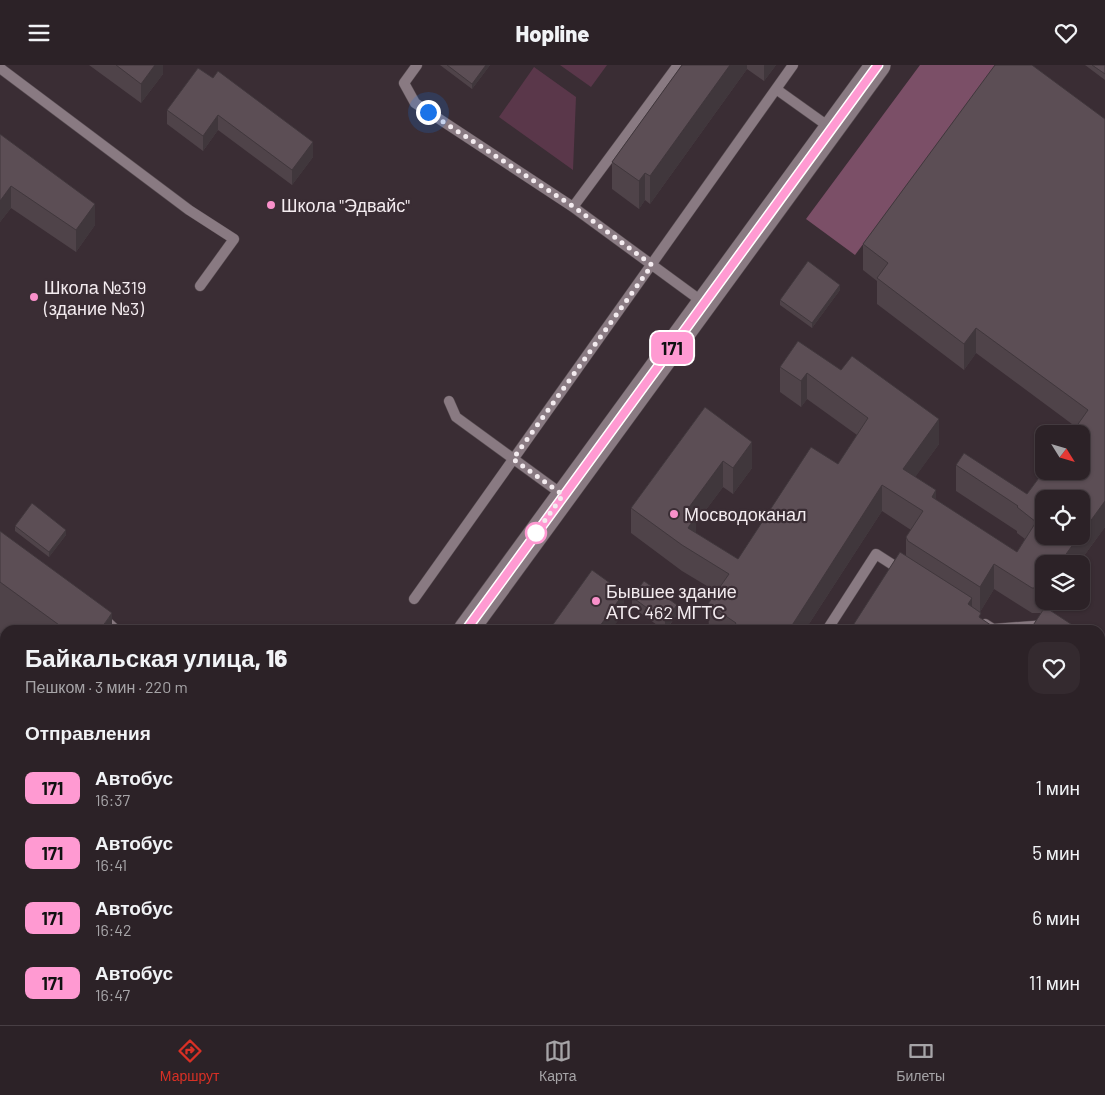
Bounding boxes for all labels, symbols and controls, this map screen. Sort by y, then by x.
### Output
icon: menu [25,19,53,47]
icon: heart [1052,19,1080,47]
text: Hopline [516,20,589,46]
your location [416,100,441,125]
place label: Школа "Эдвайс" [281,194,410,216]
marker: Школа "Эдвайс" [265,199,277,211]
place label: Школа №319 (здание №3) [43,276,146,319]
marker: Школа №319 (здание №3) [28,291,40,303]
line badge: 171 [643,332,701,364]
text: 171 [661,337,683,359]
north arrow [1035,425,1090,480]
map controls [1035,425,1090,610]
button: locate [1035,490,1090,545]
place label: Мосводоканал [684,503,806,525]
marker: Мосводоканал [668,508,680,520]
unlabelled marker [525,522,547,544]
button: layers [1035,555,1090,610]
place label: Бывшее здание АТС 462 МГТС [606,580,737,623]
marker: Бывшее здание АТС 462 МГТС [590,595,602,607]
button: heart [1028,642,1080,694]
text: Байкальская улица, 16 [25,643,287,672]
text: Пешком · 3 мин · 220 m [25,677,188,696]
text: Отправления [25,721,151,744]
text: Автобус [95,766,173,789]
text: 1 мин [1035,776,1080,799]
text: 171 [42,777,63,799]
text: 16:37 [95,790,130,809]
text: Автобус [95,831,173,854]
text: 5 мин [1032,841,1080,864]
text: 171 [42,842,63,864]
text: 16:41 [95,855,127,874]
text: Автобус [95,896,173,919]
text: 6 мин [1032,906,1080,929]
text: 171 [42,907,63,929]
text: 16:42 [95,920,132,939]
text: Автобус [95,961,173,984]
text: 11 мин [1029,971,1080,994]
text: 171 [42,972,63,994]
text: 16:47 [95,985,130,1004]
tab: Маршрут [160,1037,219,1084]
tab: Карта [539,1037,577,1084]
tab: Билеты [896,1037,945,1084]

